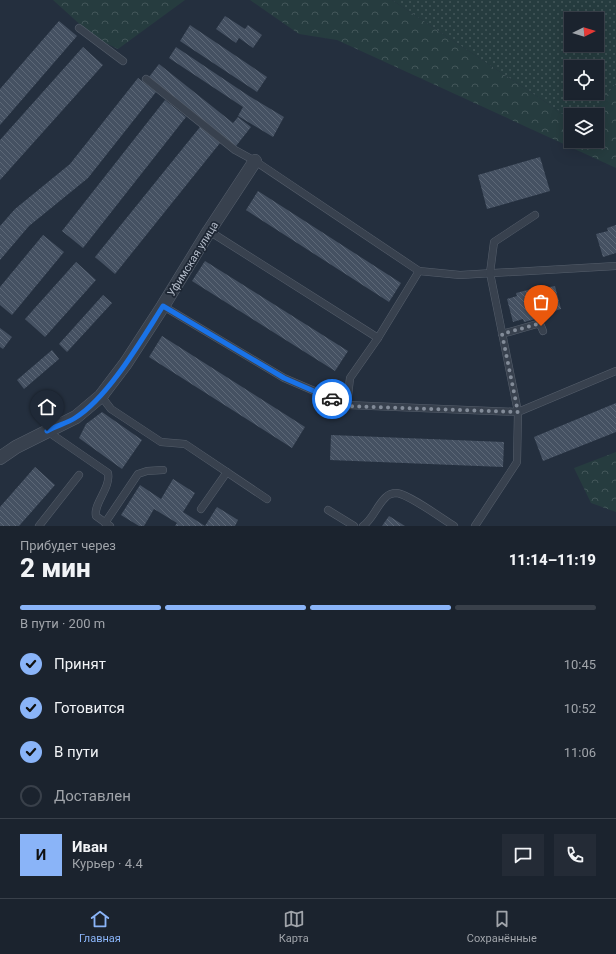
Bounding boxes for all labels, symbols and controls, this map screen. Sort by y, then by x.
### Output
north arrow [564,12,604,52]
map controls [564,12,604,148]
button: locate [564,60,604,100]
button: layers [564,108,604,148]
street label: Уфимская улица [165,219,221,299]
pin [524,285,558,326]
icon: bag [530,291,552,313]
courier [312,379,352,419]
icon: car [321,388,343,410]
pin [30,390,64,431]
icon: home [36,396,58,418]
text: Прибудет через [20,538,116,553]
text: 11:14–11:19 [509,551,596,569]
text: 2 мин [20,553,91,583]
text: В пути · 200 m [20,616,105,631]
icon: check [20,653,42,675]
text: Принят [54,655,106,673]
text: 10:45 [564,657,596,672]
icon: check [20,697,42,719]
text: Готовится [54,699,125,717]
text: 10:52 [564,701,596,716]
icon: check [20,741,42,763]
text: В пути [54,743,99,761]
text: 11:06 [564,745,596,760]
text: Доставлен [54,787,131,805]
button: chat [502,834,544,876]
button: phone [554,834,596,876]
text: Иван [72,838,108,856]
text: И [36,846,46,864]
text: Курьер · 4.4 [72,856,143,871]
tab: Главная [79,908,121,945]
tab: Карта [279,908,309,945]
tab: Сохранённые [467,908,537,945]

